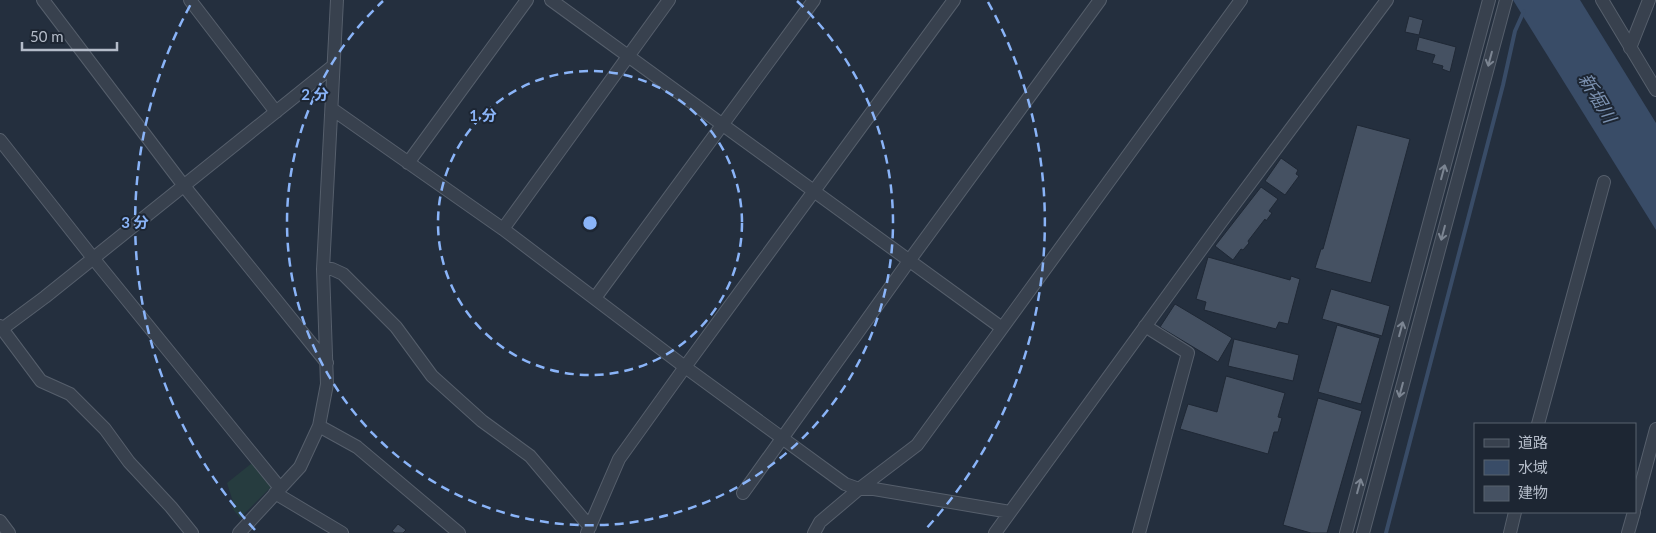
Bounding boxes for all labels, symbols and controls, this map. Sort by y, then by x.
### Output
scale bar [22,20,118,52]
text: 50 m [30,27,64,45]
one-way arrow [1484,51,1494,67]
water label: 新堀川 [1575,69,1622,128]
text: 2 分 [301,85,329,103]
text: 1 分 [469,106,497,124]
one-way arrow [1439,164,1448,180]
text: 3 分 [121,213,149,231]
centre of rings [581,214,599,232]
one-way arrow [1438,225,1447,241]
one-way arrow [1397,321,1406,337]
one-way arrow [1396,382,1406,398]
legend [1474,423,1636,513]
text: 道路 [1518,433,1548,451]
text: 水域 [1518,458,1548,476]
one-way arrow [1355,478,1364,494]
text: 建物 [1518,483,1548,501]

